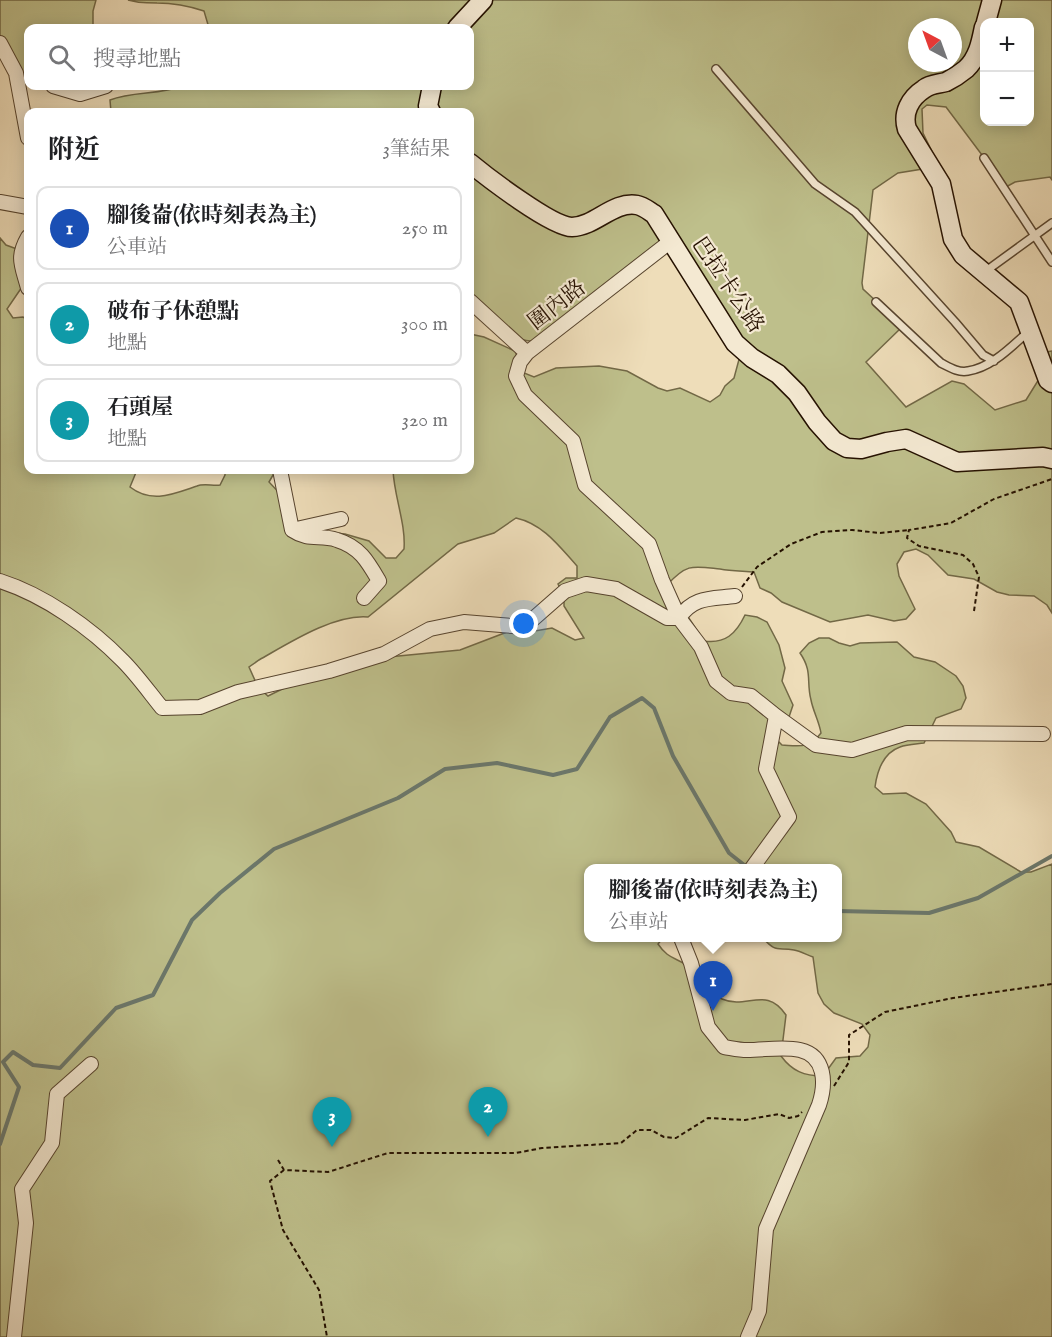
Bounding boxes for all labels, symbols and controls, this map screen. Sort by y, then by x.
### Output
north arrow [908,18,962,72]
map controls [980,18,1034,126]
button: + [980,18,1034,72]
search box [24,24,474,90]
icon: search [45,41,78,74]
text: 搜尋地點 [93,46,181,74]
button: − [980,72,1034,126]
text: 附近 [48,134,100,167]
text: 3筆結果 [383,137,450,162]
text: 腳後崙(依時刻表為主) [107,202,316,230]
text: 1 [66,216,73,241]
text: 250 m [402,216,448,241]
street label: 巴拉卡公路 [685,232,770,339]
text: 公車站 [107,235,167,260]
street label: 圍內路 [523,274,592,337]
text: 破布子休憩點 [107,298,239,326]
text: 2 [65,312,74,337]
text: 300 m [401,312,448,337]
text: 地點 [107,331,147,356]
text: 石頭屋 [107,394,173,422]
text: 3 [66,408,73,433]
text: 320 m [402,408,448,433]
text: 地點 [107,427,147,452]
your location [509,609,538,638]
popup [584,864,842,942]
text: 腳後崙(依時刻表為主) [608,877,818,905]
text: 公車站 [608,910,668,935]
pin: 1 [694,962,732,1011]
pin: 2 [468,1088,508,1137]
pin: 3 [312,1098,352,1147]

